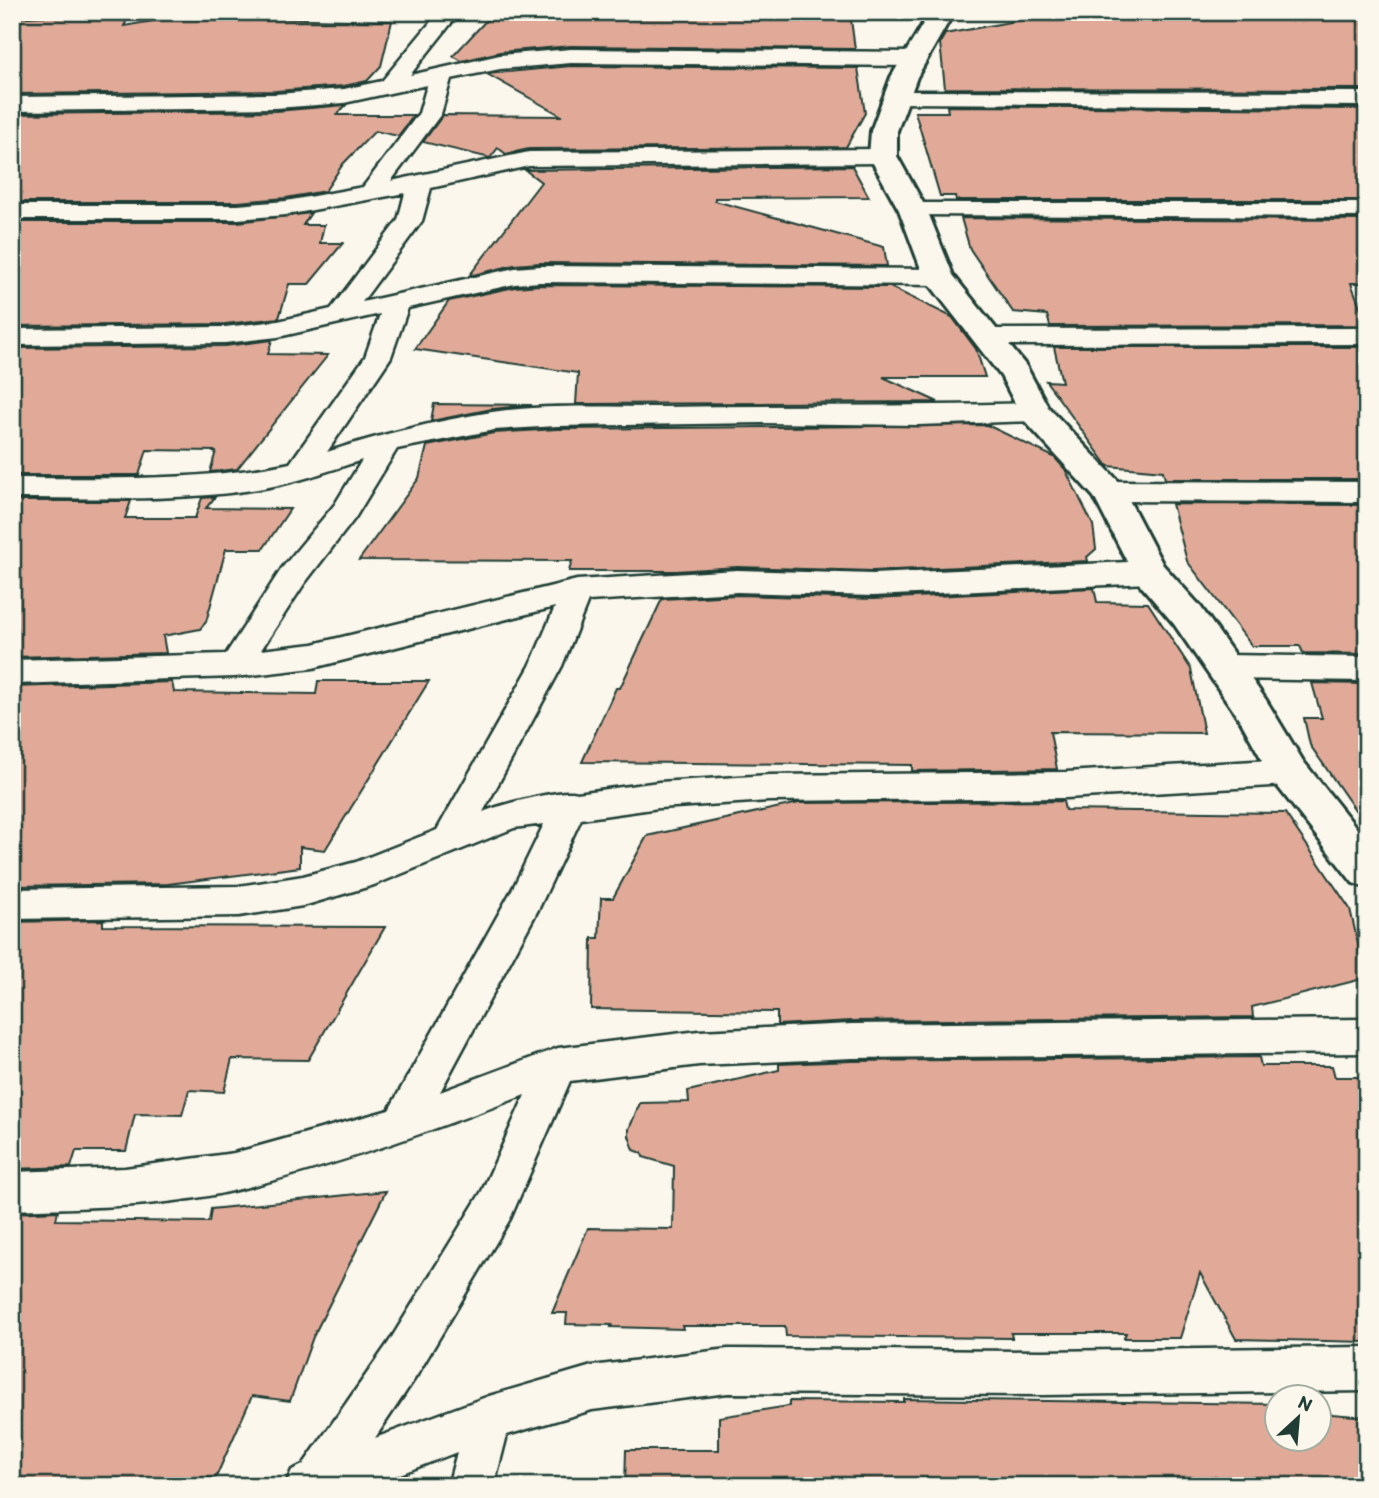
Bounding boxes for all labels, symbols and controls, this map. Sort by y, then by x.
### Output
north arrow [1264,1382,1334,1452]
text: N [1294,1390,1316,1416]

